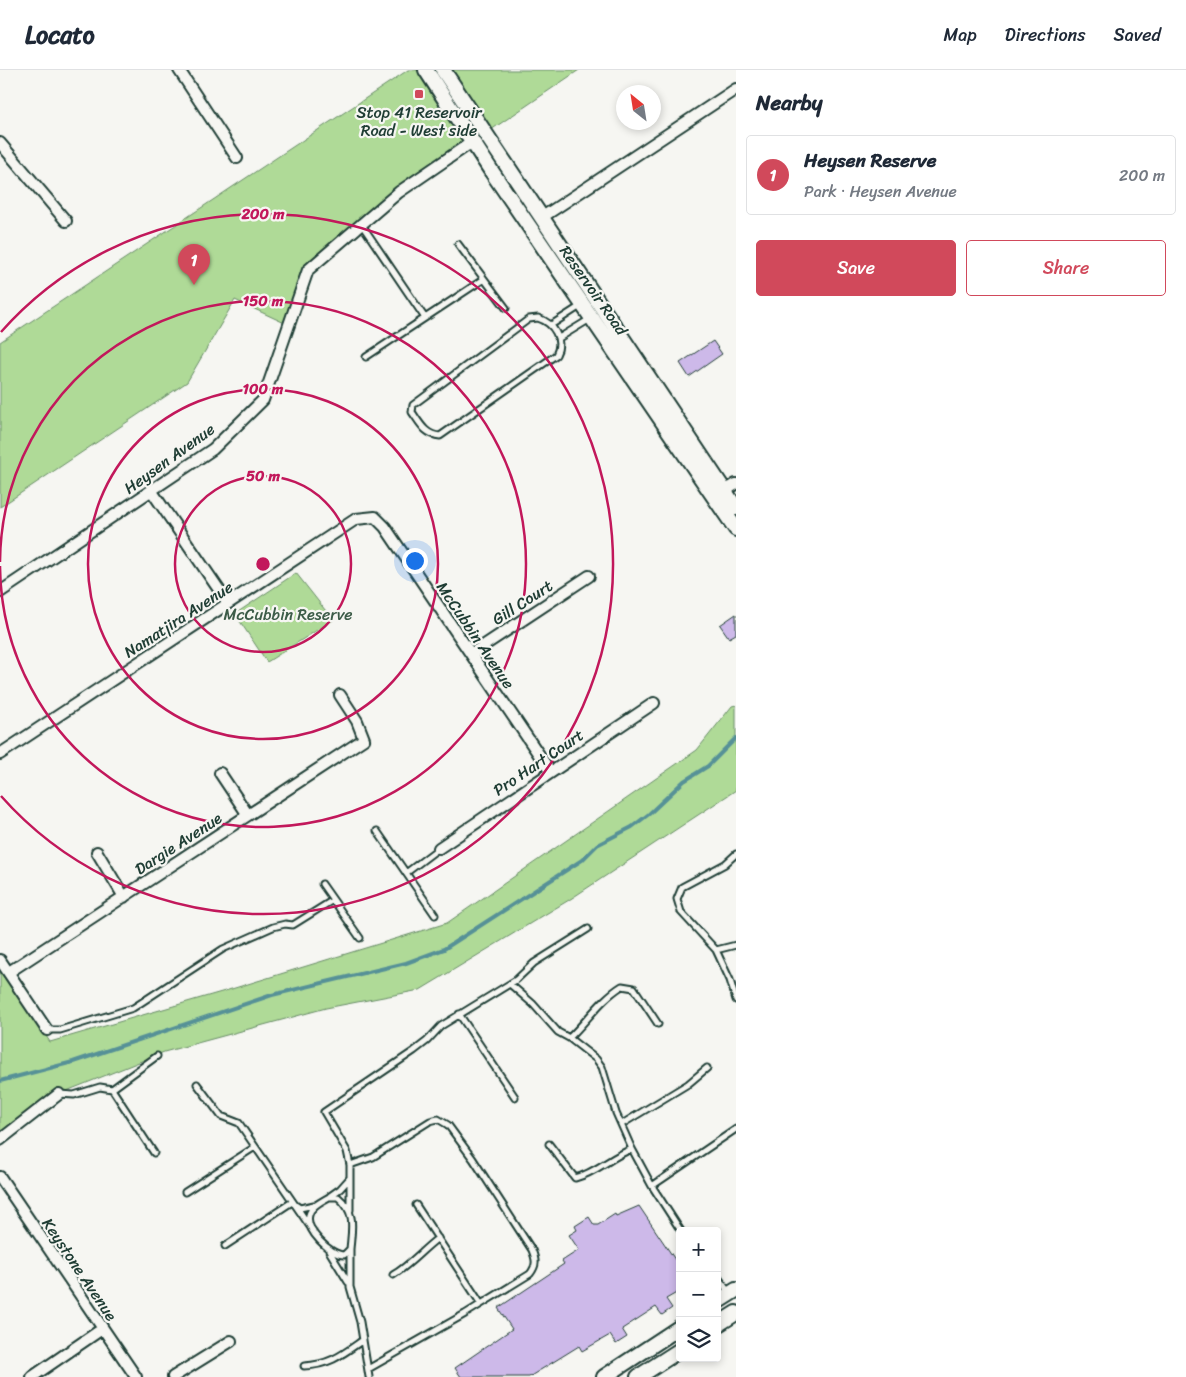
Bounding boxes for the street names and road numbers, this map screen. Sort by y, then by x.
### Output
street label: Reservoir Road [552,239,636,343]
street label: Heysen Avenue [117,415,221,502]
street label: Gill Court [486,572,559,633]
street label: Namatjira Avenue [118,573,239,666]
street label: McCubbin Avenue [429,575,523,695]
street label: Pro Hart Court [487,721,590,804]
street label: Dargie Avenue [129,804,228,883]
street label: Keystone Avenue [34,1212,125,1327]

